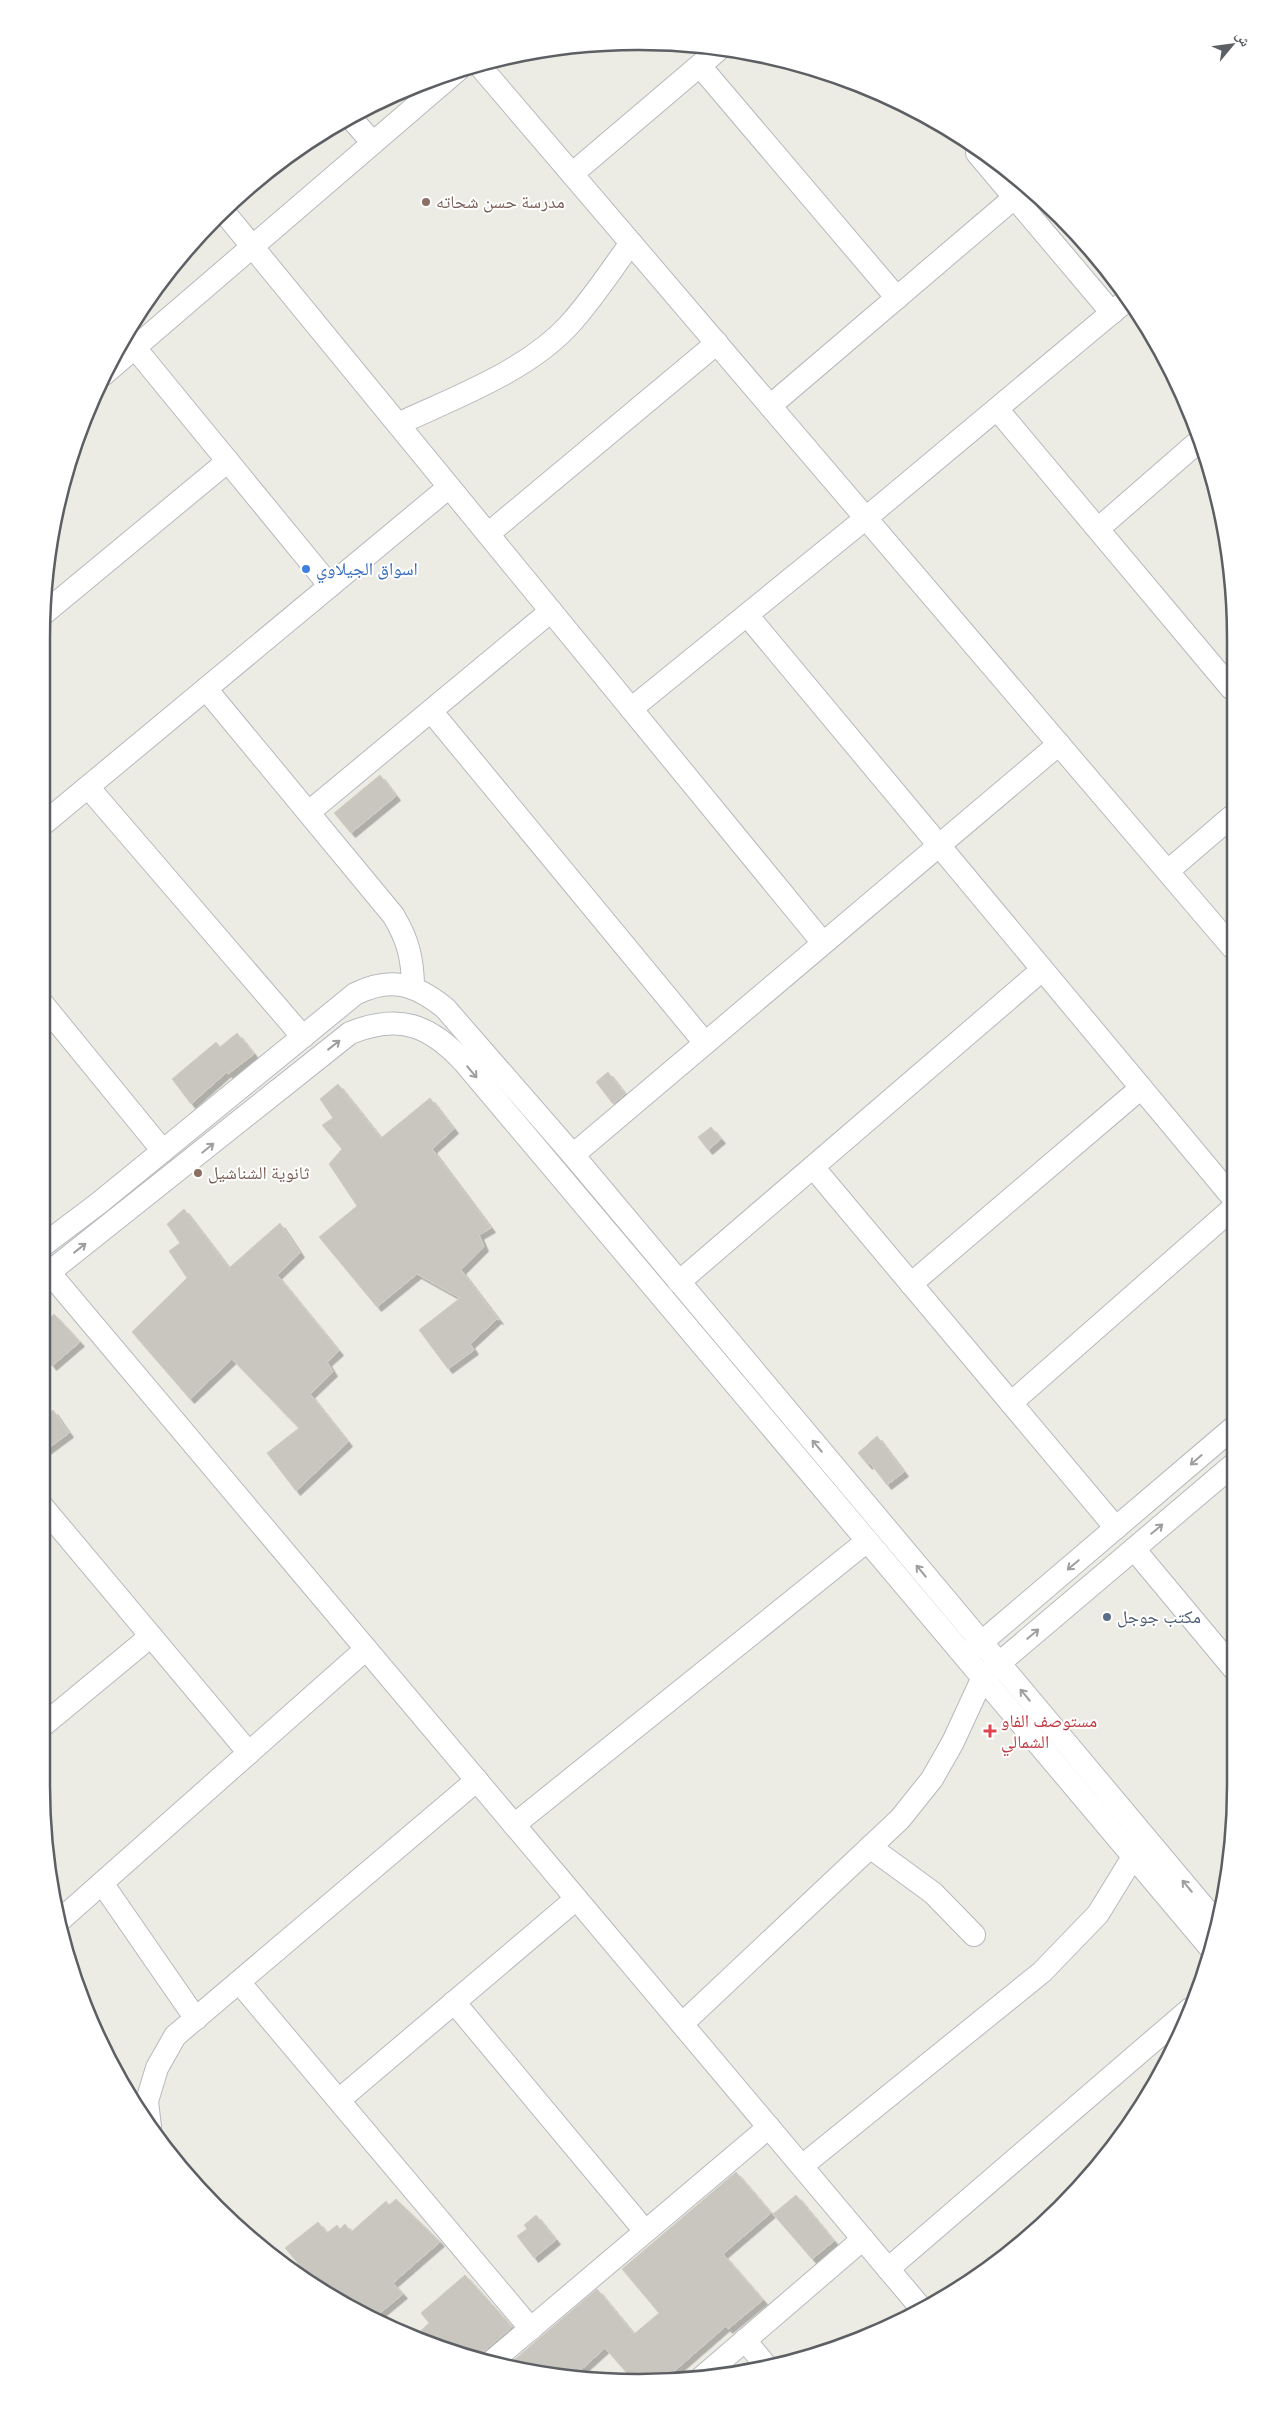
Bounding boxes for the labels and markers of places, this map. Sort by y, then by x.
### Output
place label: مدرسة حسن شحاته [436,191,565,213]
marker: مدرسة حسن شحاته [420,196,432,208]
place label: اسواق الجيلاوي [316,558,418,584]
marker: اسواق الجيلاوي [300,563,312,575]
place label: ثانوية الشناشيل [208,1162,310,1184]
marker: ثانوية الشناشيل [192,1167,204,1179]
place label: مكتب جوجل [1117,1606,1201,1628]
marker: مكتب جوجل [1101,1611,1113,1623]
place label: مستوصف الفاو الشمالي [1001,1710,1097,1757]
marker: مستوصف الفاو الشمالي [983,1724,997,1738]

